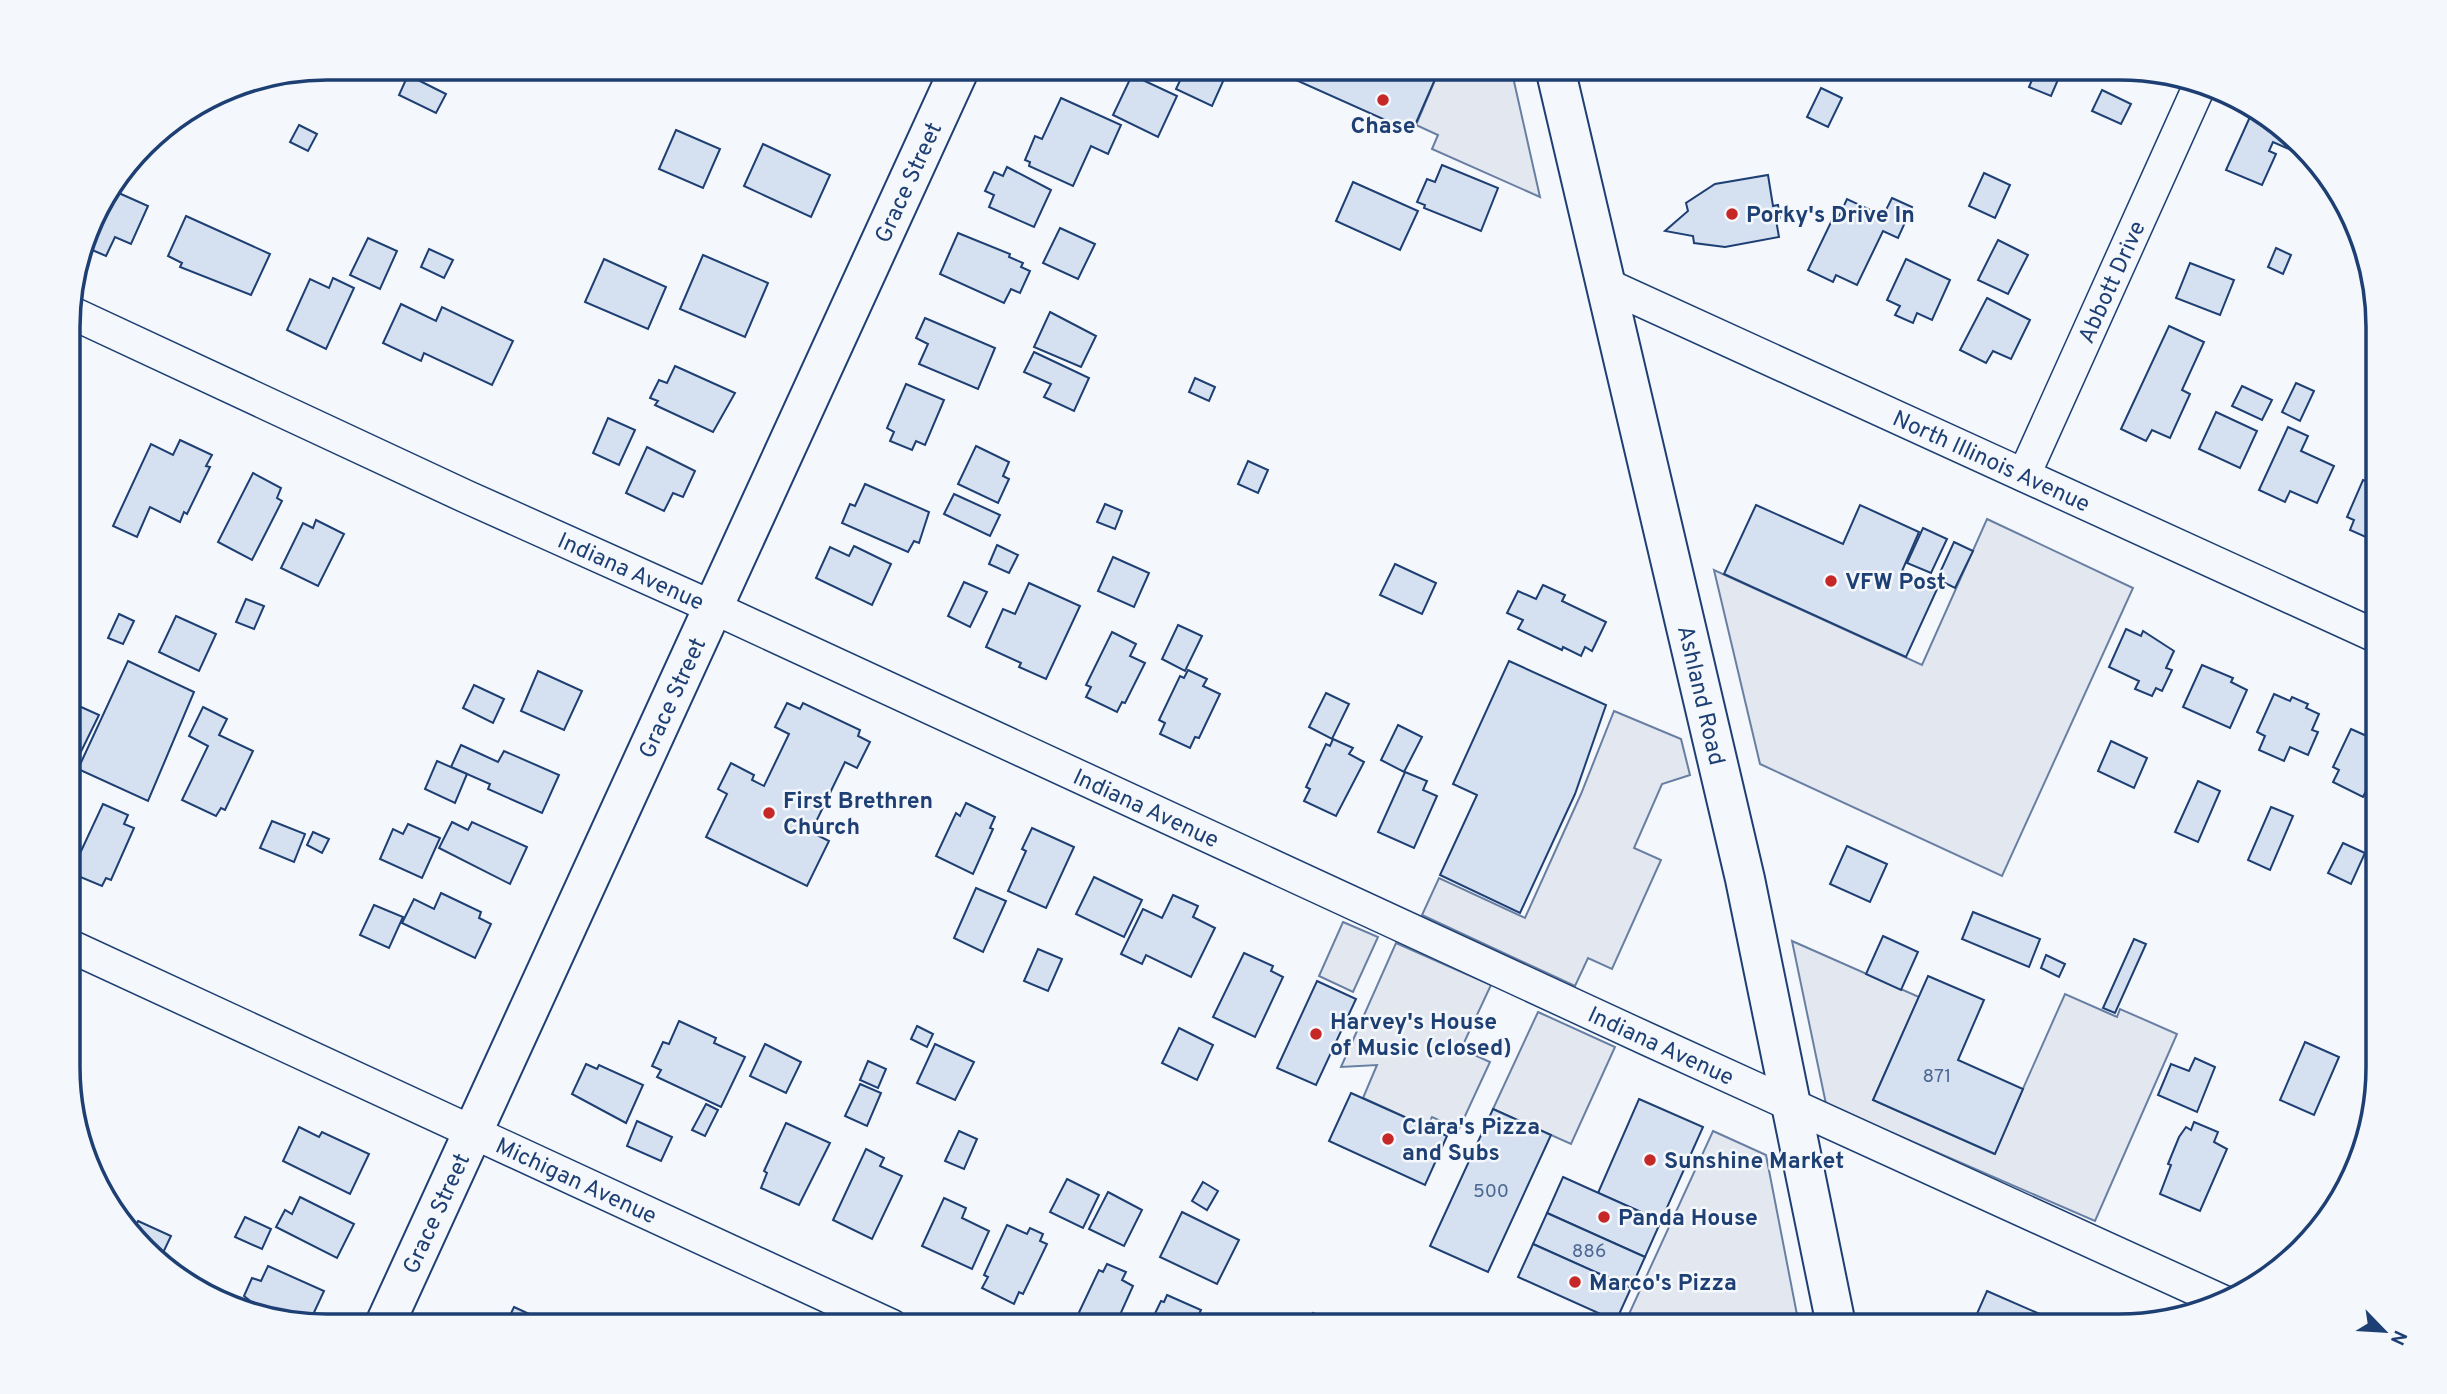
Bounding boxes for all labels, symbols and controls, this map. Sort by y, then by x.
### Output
marker: Chase [1375,92,1391,108]
place label: Chase [1350,113,1416,142]
street label: Grace Street [870,118,950,248]
place label: Porky's Drive In [1746,202,1915,231]
marker: Porky's Drive In [1724,206,1740,222]
street label: Abbott Drive [2073,217,2154,349]
street label: North Illinois Avenue [1887,405,2094,520]
street label: Indiana Avenue [552,528,708,619]
place label: VFW Post [1845,569,1946,598]
marker: VFW Post [1823,573,1839,589]
street label: Ashland Road [1669,623,1730,768]
street label: Grace Street [634,634,714,764]
street label: Indiana Avenue [1068,764,1223,856]
place label: First Brethren Church [783,788,933,843]
marker: First Brethren Church [761,805,777,821]
street label: Indiana Avenue [1582,1002,1738,1094]
place label: Harvey's House of Music (closed) [1330,1009,1512,1064]
marker: Harvey's House of Music (closed) [1308,1026,1324,1042]
house number: 871 [1923,1065,1951,1089]
place label: Clara's Pizza and Subs [1402,1114,1540,1169]
marker: Clara's Pizza and Subs [1380,1131,1396,1147]
street label: Michigan Avenue [490,1133,661,1232]
place label: Sunshine Market [1664,1148,1844,1177]
street label: Grace Street [398,1149,478,1279]
marker: Sunshine Market [1642,1152,1658,1168]
house number: 500 [1473,1180,1509,1204]
place label: Panda House [1618,1205,1758,1234]
marker: Panda House [1596,1209,1612,1225]
house number: 886 [1572,1240,1606,1264]
place label: Marco's Pizza [1589,1270,1737,1299]
marker: Marco's Pizza [1567,1274,1583,1290]
north arrow [2349,1296,2419,1366]
text: N [2384,1326,2411,1349]

